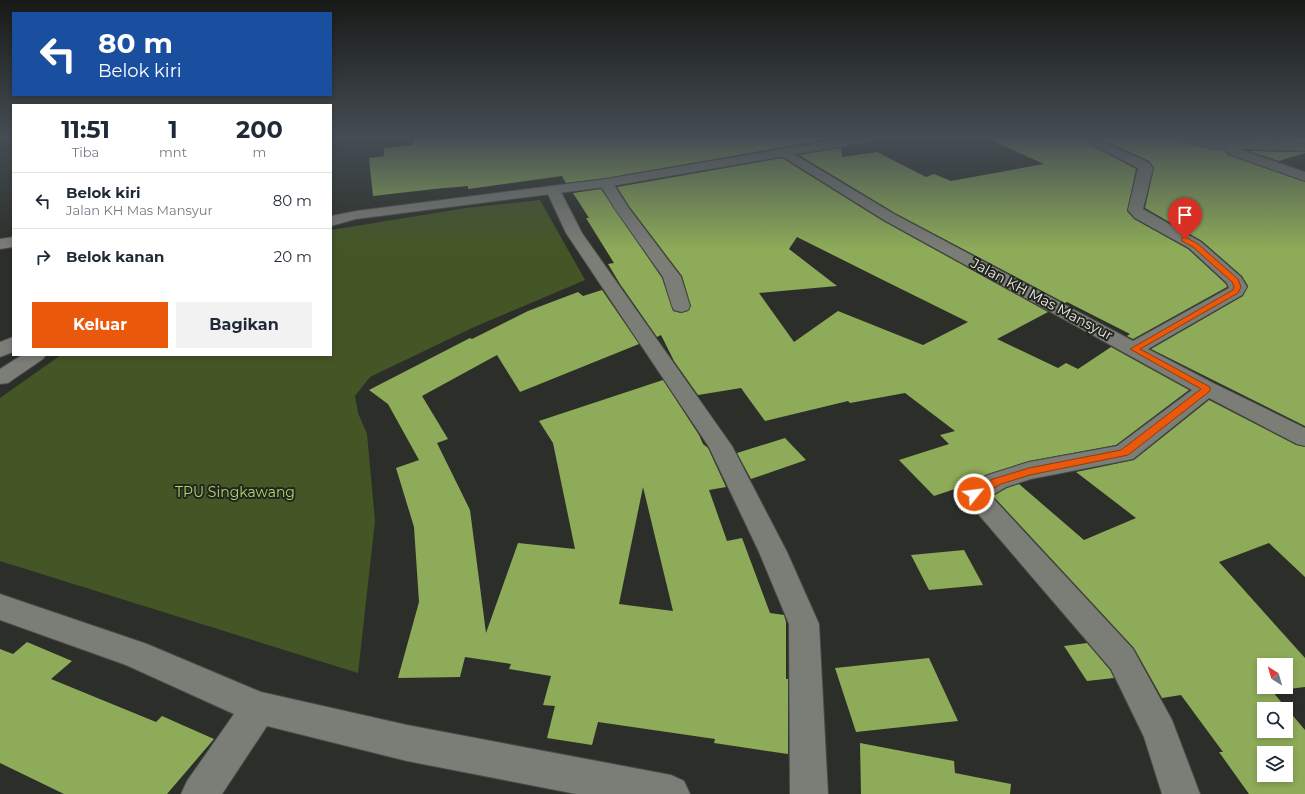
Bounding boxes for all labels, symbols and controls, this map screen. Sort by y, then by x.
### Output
text: 80 m [98,26,173,60]
icon: left [32,28,84,80]
text: Belok kiri [98,60,182,82]
text: 11:51 [61,115,110,144]
text: 1 [168,115,178,144]
text: 200 [236,115,283,144]
text: Tiba [72,144,99,160]
text: mnt [159,144,187,160]
text: m [253,144,266,160]
text: Belok kiri [66,183,141,202]
icon: left [32,190,54,212]
text: 80 m [273,191,312,210]
pin [1168,198,1202,239]
text: Jalan KH Mas Mansyur [66,202,213,218]
icon: arrive [1174,204,1196,226]
icon: right [32,246,54,268]
text: Belok kanan [66,247,164,266]
text: 20 m [274,247,312,266]
street label: Jalan KH Mas Mansyur [967,253,1116,344]
button: Keluar [32,302,168,348]
button: Bagikan [176,302,312,348]
position arrow [953,473,995,515]
park label: TPU Singkawang [175,483,295,501]
north arrow [1257,658,1293,694]
map controls [1257,658,1293,782]
button: search [1257,702,1293,738]
button: layers [1257,746,1293,782]

